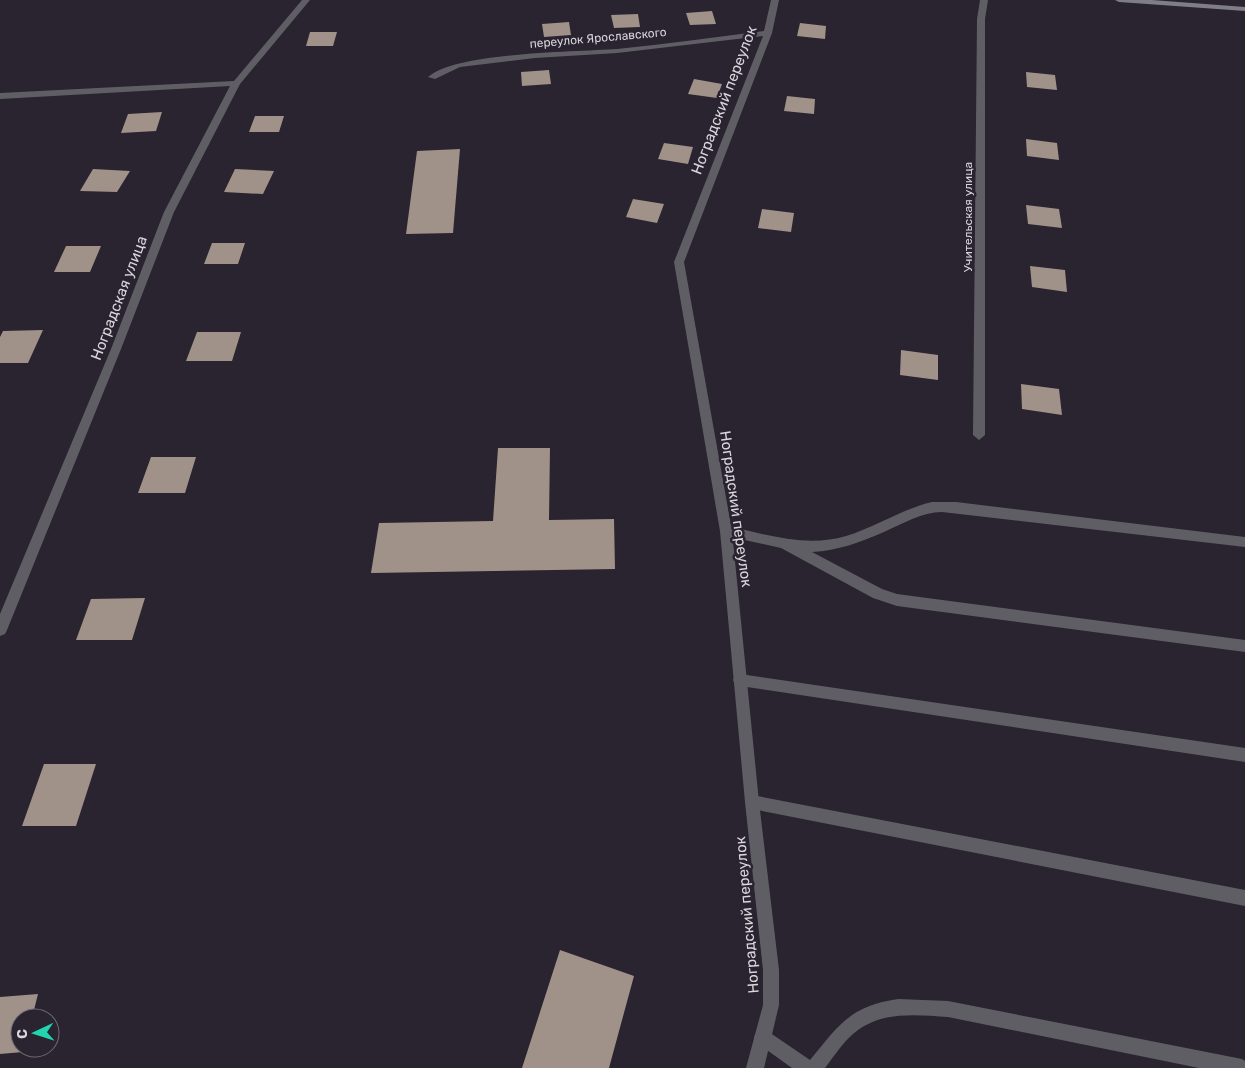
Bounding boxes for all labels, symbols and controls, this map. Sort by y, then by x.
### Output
street label: Ноградский переулок [687,23,761,177]
street label: переулок Ярославского [529,25,667,51]
street label: Учительская улица [961,162,975,272]
street label: Ноградская улица [87,233,151,363]
street label: Ноградский переулок [716,430,756,588]
street label: Ноградский переулок [731,836,763,994]
north arrow [10,1008,60,1058]
text: С [14,1028,31,1039]

